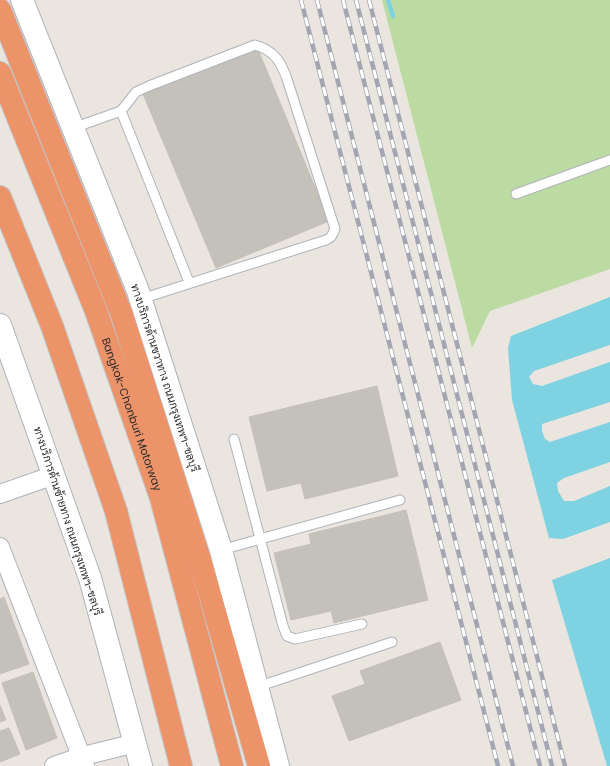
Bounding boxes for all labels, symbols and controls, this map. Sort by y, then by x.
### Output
street label: ทางบริการด้านขวาทาง ถนนกรุงเทพฯ-ชลบุรี [126,282,203,474]
street label: Bangkok-Chonburi Motorway [98,335,166,494]
street label: ทางบริการด้านซ้ายทาง ถนนกรุงเทพฯ-ชลบุรี [29,424,106,618]

